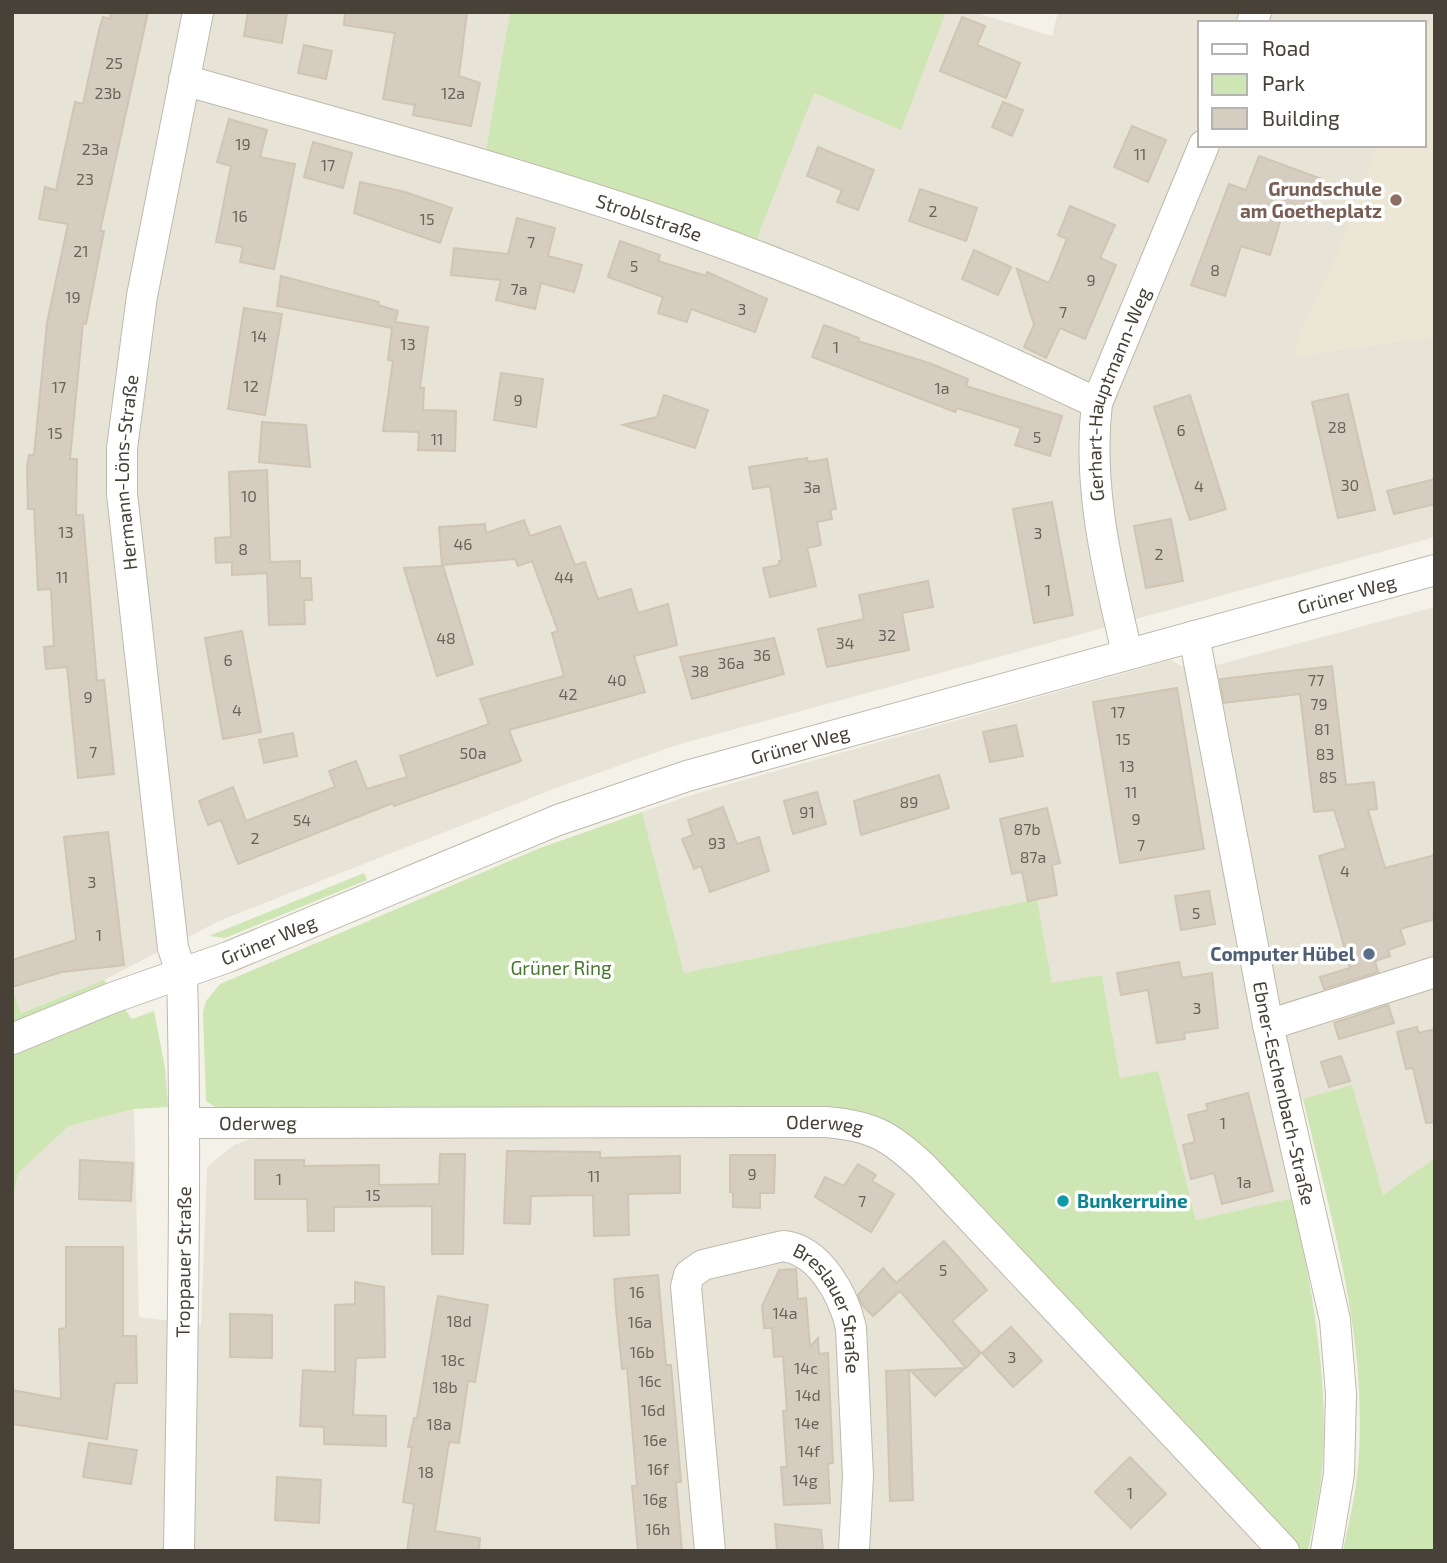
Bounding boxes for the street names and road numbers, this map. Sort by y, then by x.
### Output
street label: Stroblstraße [593,188,705,246]
street label: Gerhart-Hauptmann-Weg [1082,283,1155,503]
street label: Hermann-Löns-Straße [110,373,143,572]
street label: Grüner Weg [1295,569,1399,618]
street label: Grüner Weg [748,720,852,769]
street label: Grüner Weg [218,910,320,970]
street label: Ebner-Eschenbach-Straße [1249,979,1321,1207]
street label: Oderweg [786,1110,867,1139]
street label: Oderweg [219,1111,297,1134]
street label: Troppauer Straße [171,1186,195,1338]
street label: Breslauer Straße [790,1238,865,1374]

